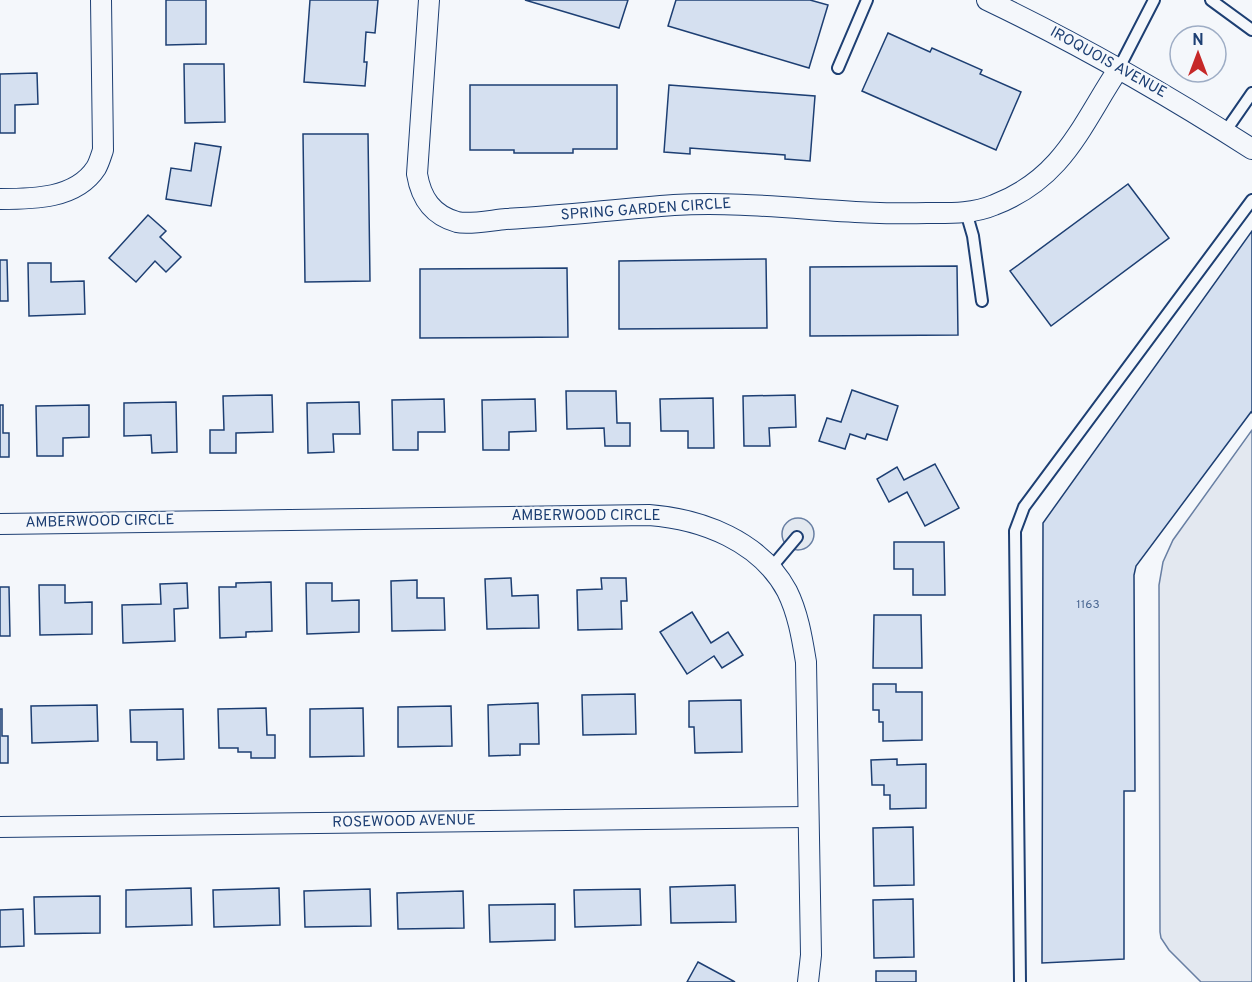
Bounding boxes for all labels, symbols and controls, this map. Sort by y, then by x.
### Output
street label: IROQUOIS AVENUE [1046,23,1170,103]
north arrow [1168,24,1228,84]
text: N [1192,31,1204,51]
street label: SPRING GARDEN CIRCLE [560,195,732,225]
street label: AMBERWOOD CIRCLE [511,507,661,526]
street label: AMBERWOOD CIRCLE [25,511,175,533]
house number: 1163 [1076,597,1100,613]
street label: ROSEWOOD AVENUE [332,811,476,833]

